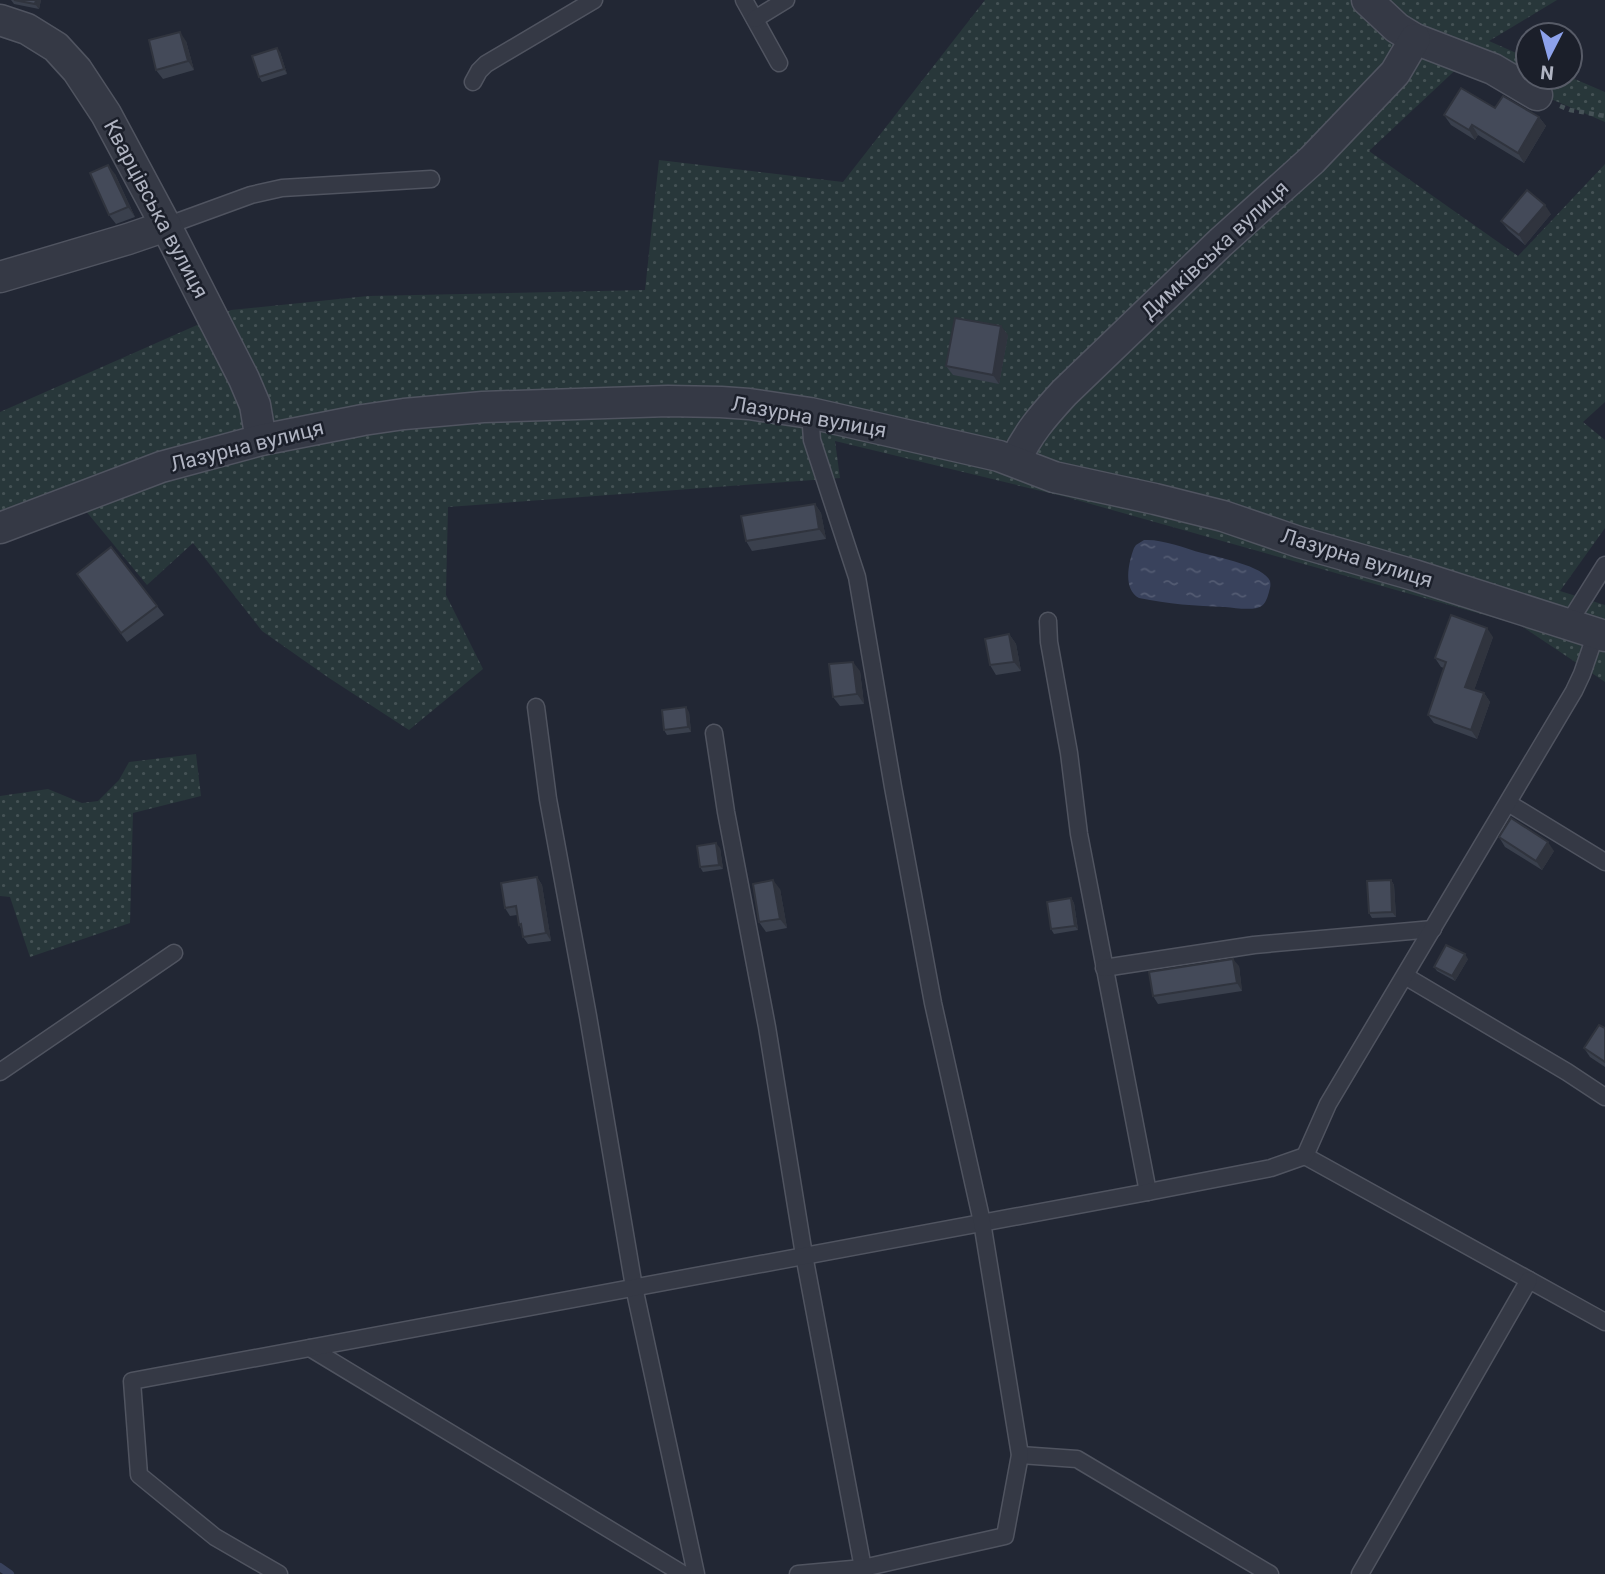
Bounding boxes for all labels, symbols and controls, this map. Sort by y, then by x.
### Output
north arrow [1514,21,1584,91]
text: N [1539,60,1555,85]
street label: Кварцівська вулиця [99,116,213,302]
street label: Димківська вулиця [1137,176,1293,324]
street label: Лазурна вулиця [730,392,888,442]
street label: Лазурна вулиця [168,415,326,477]
street label: Лазурна вулиця [1278,524,1436,592]

